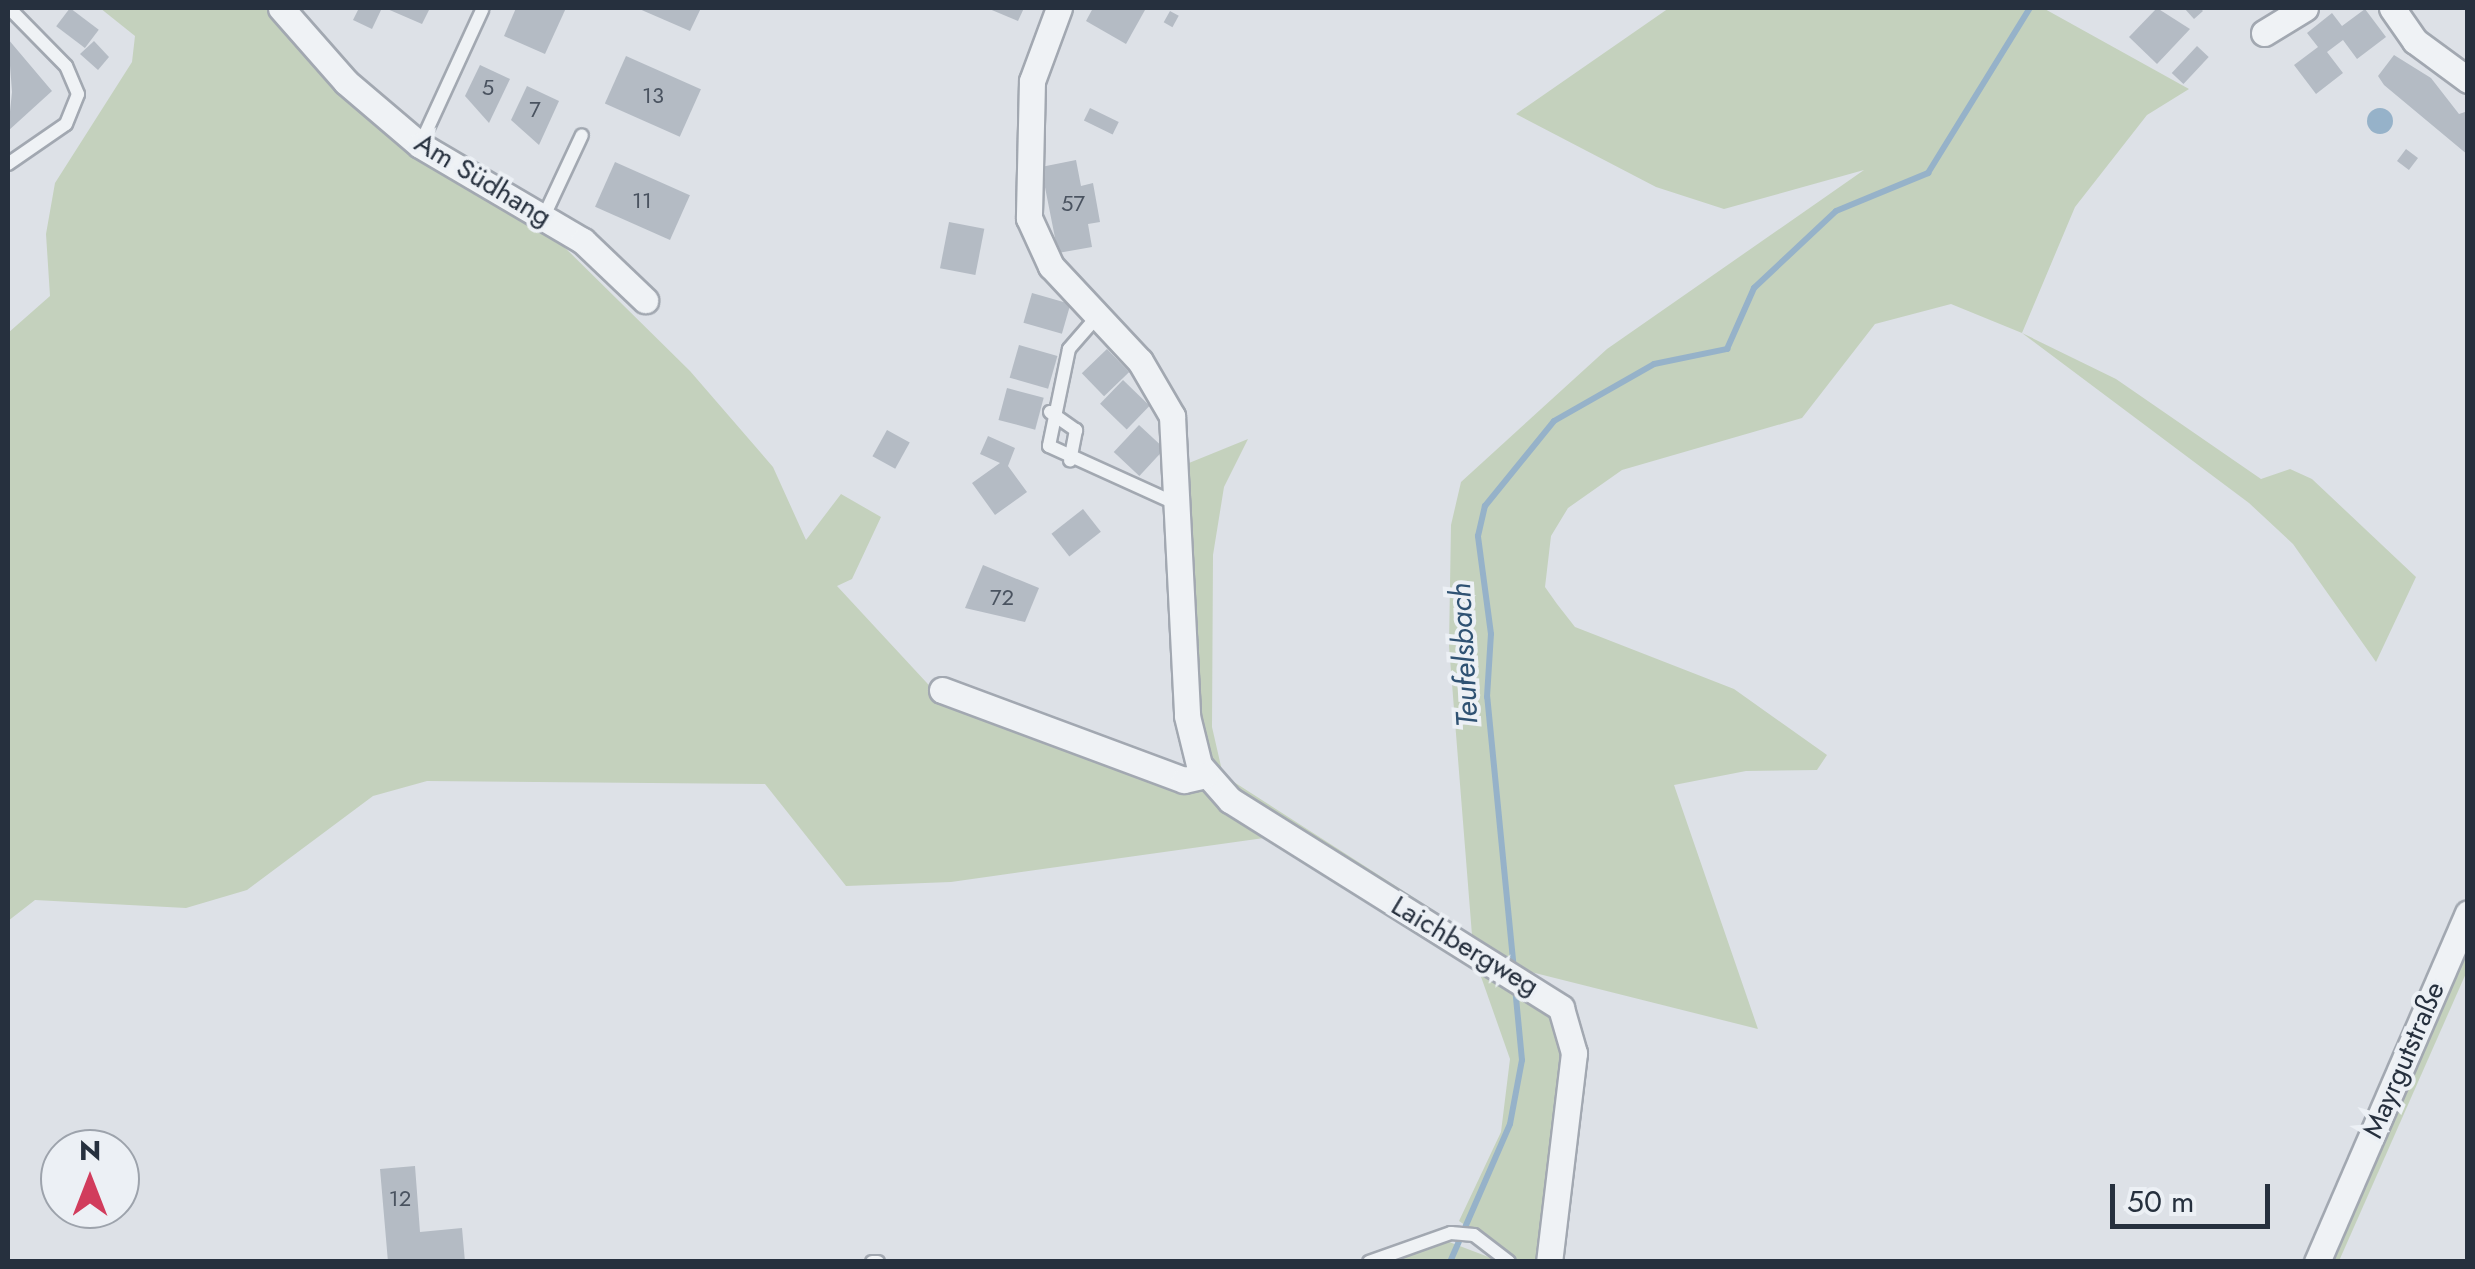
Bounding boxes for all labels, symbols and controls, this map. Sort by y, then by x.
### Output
house number: 5 [482,75,494,101]
house number: 13 [642,83,664,109]
house number: 7 [529,97,541,123]
street label: Am Südhang [409,126,557,234]
house number: 11 [632,188,652,214]
house number: 57 [1061,191,1085,217]
water label: Teufelsbach [1442,582,1486,728]
house number: 72 [990,585,1014,611]
street label: Laichbergweg [1385,889,1545,1003]
street label: Mayrgutstraße [2356,977,2452,1143]
north arrow [40,1129,140,1229]
text: N [79,1130,101,1171]
scale bar [2115,1164,2275,1226]
text: 50 m [2127,1180,2194,1223]
house number: 12 [389,1186,411,1212]

